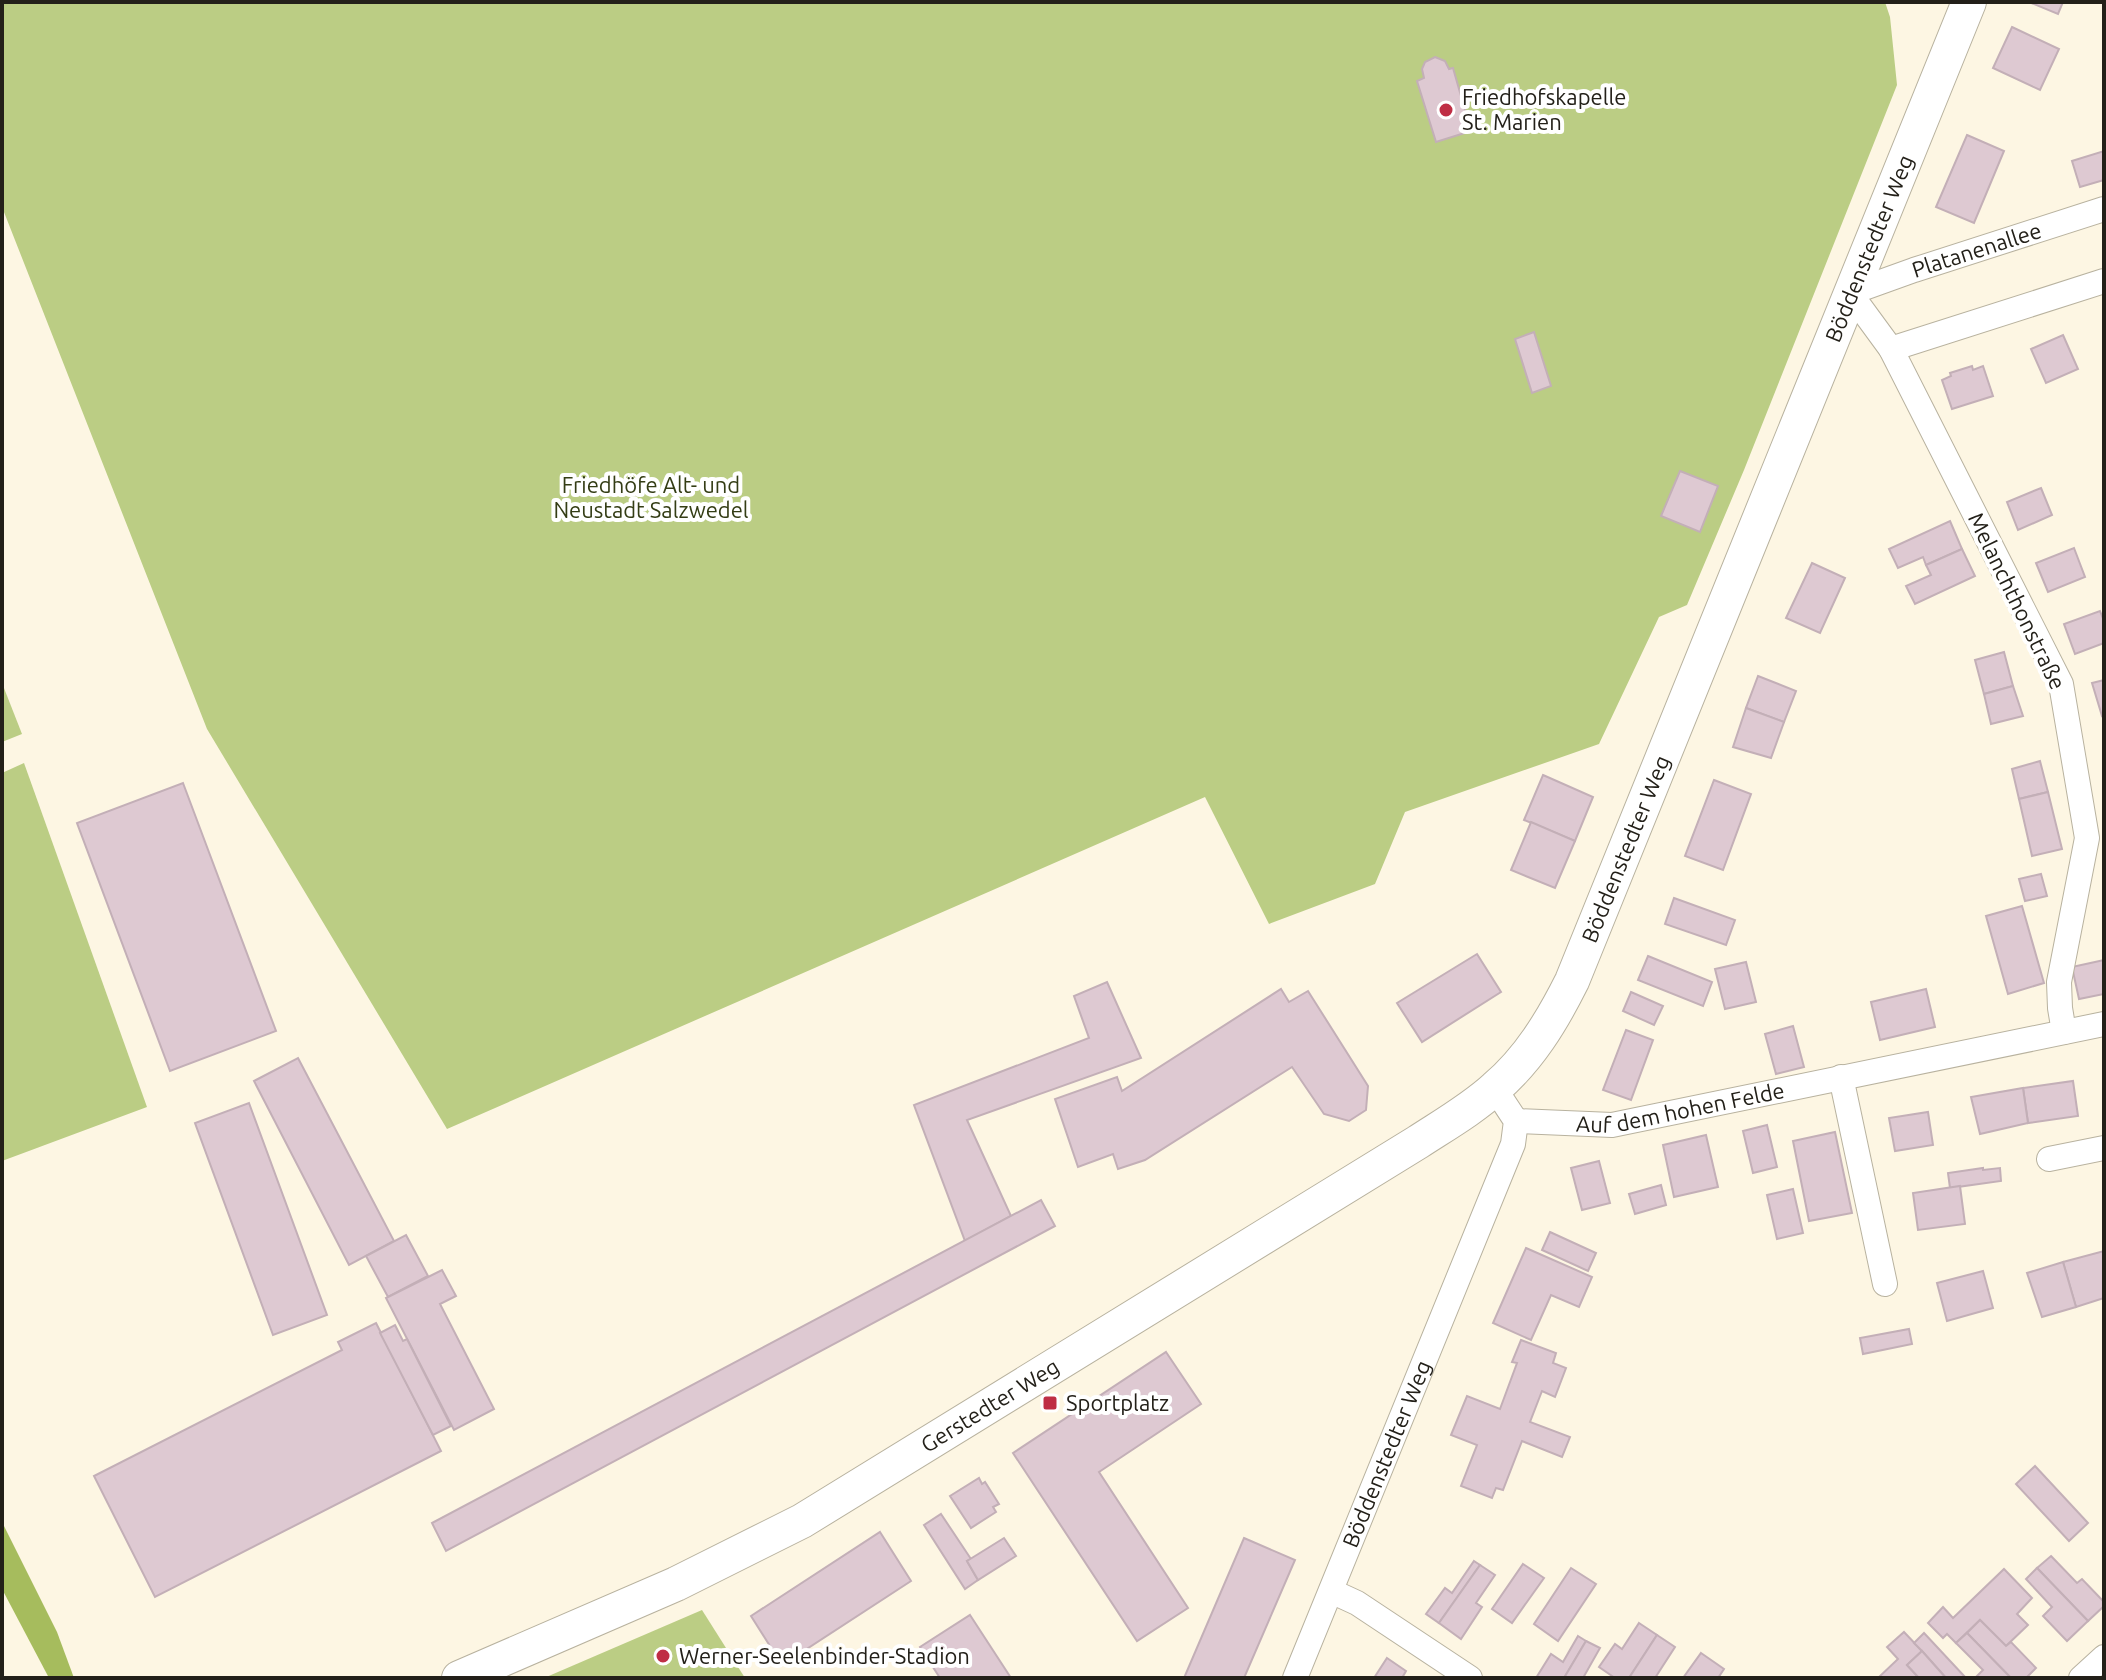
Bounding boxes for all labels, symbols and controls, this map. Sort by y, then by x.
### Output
place label: Friedhofskapelle St. Marien [1462,84,1626,134]
marker: Friedhofskapelle St. Marien [1437,101,1455,119]
street label: Böddenstedter Weg [1820,151,1918,345]
street label: Platanenallee [1908,217,2044,282]
park label: Friedhöfe Alt- und Neustadt Salzwedel [553,472,749,522]
street label: Melanchthonstraße [1964,508,2071,693]
street label: Böddenstedter Weg [1576,752,1674,946]
street label: Auf dem hohen Felde [1576,1077,1787,1137]
street label: Gerstedter Weg [916,1353,1063,1457]
street label: Böddenstedter Weg [1337,1357,1435,1551]
place label: Sportplatz [1066,1390,1169,1415]
marker: Sportplatz [1041,1394,1059,1412]
place label: Werner-Seelenbinder-Stadion [679,1643,970,1668]
marker: Werner-Seelenbinder-Stadion [654,1647,672,1665]

